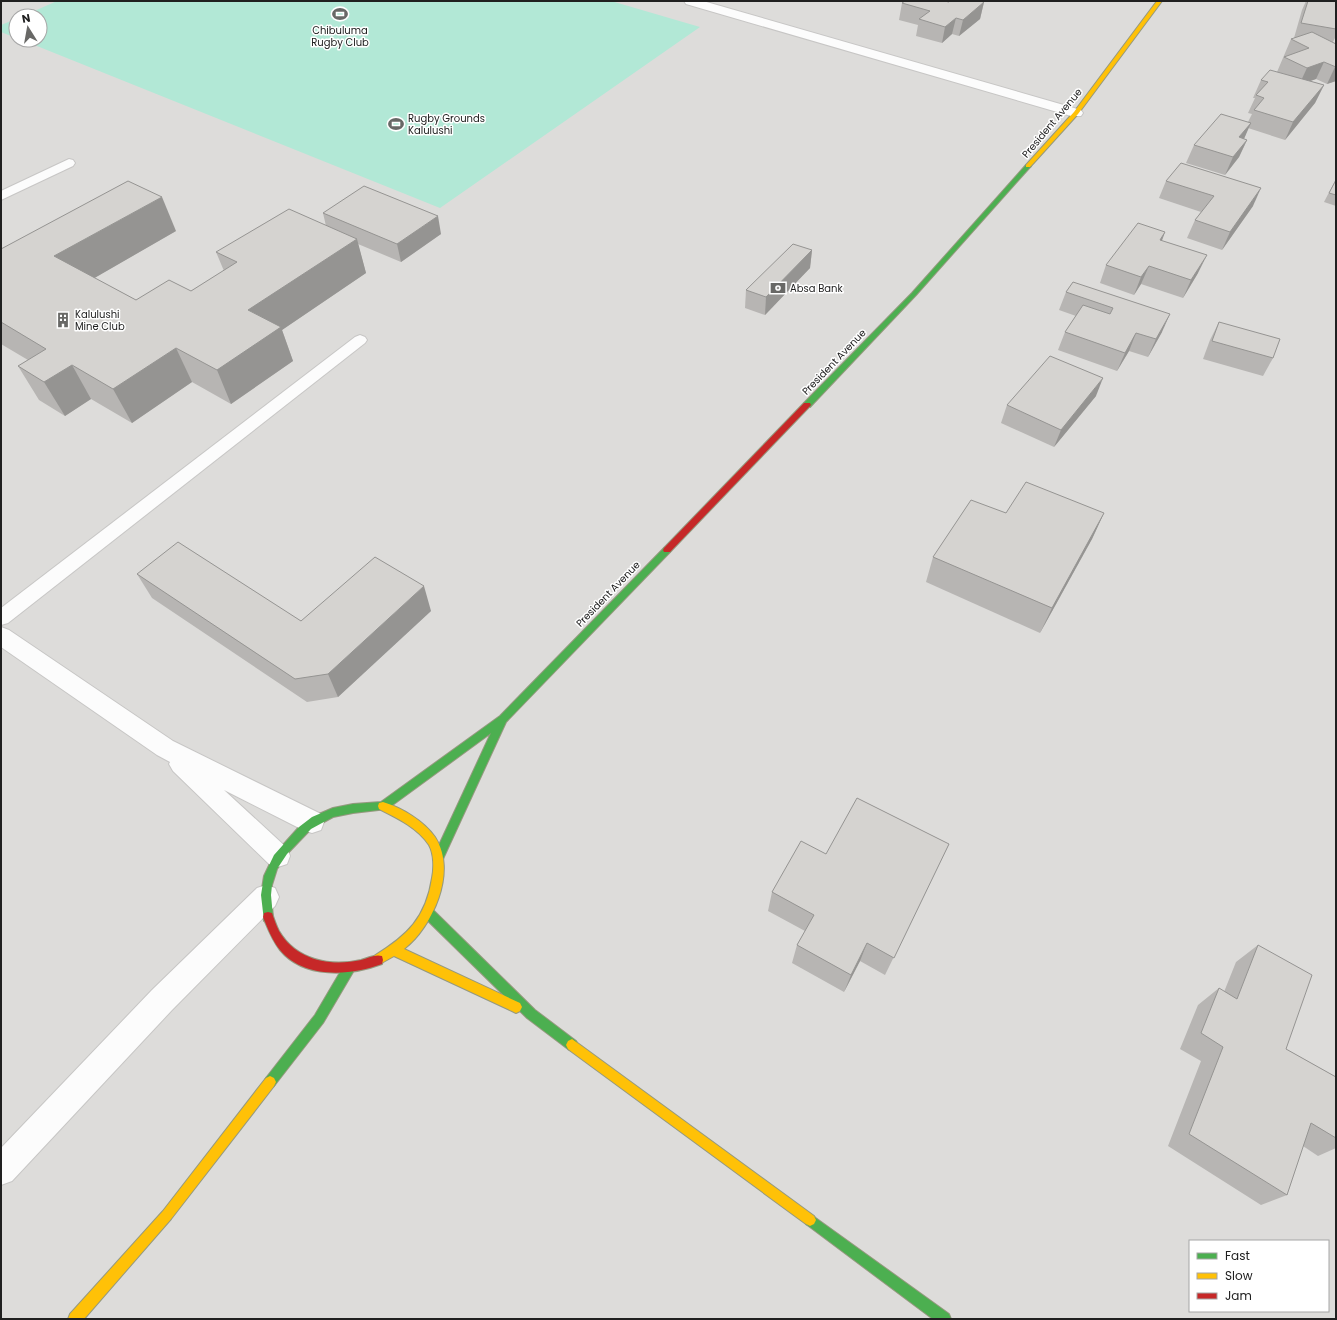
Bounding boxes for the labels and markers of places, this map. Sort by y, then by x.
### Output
sports icon: Chibuluma Rugby Club [331,5,349,23]
place label: Chibuluma Rugby Club [311,23,369,50]
place label: Rugby Grounds Kalulushi [408,111,485,138]
sports icon: Rugby Grounds Kalulushi [387,115,405,133]
bank icon: Absa Bank [769,279,787,297]
place label: Absa Bank [790,281,843,296]
place label: Kalulushi Mine Club [75,307,125,334]
building icon: Kalulushi Mine Club [54,311,72,329]

